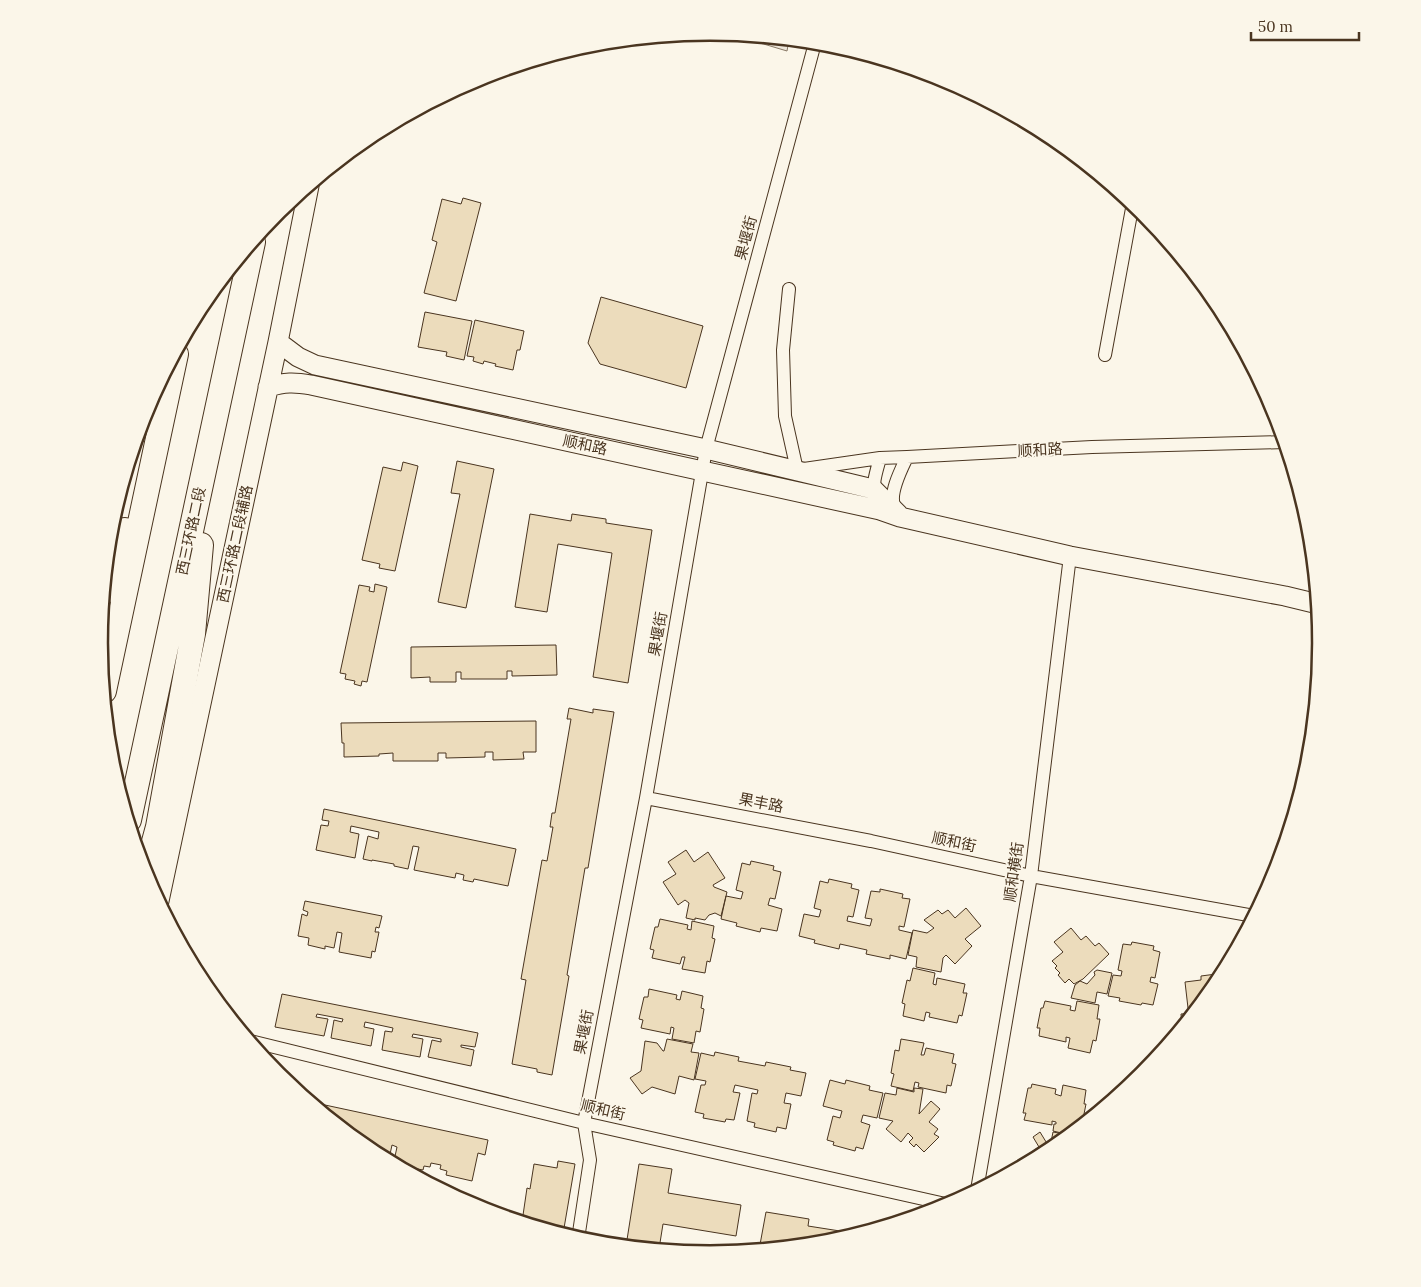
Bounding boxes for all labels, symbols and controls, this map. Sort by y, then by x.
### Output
scale bar [1251,10,1358,42]
text: 50 m [1258,17,1293,36]
street label: 果堰街 [731,214,761,262]
street label: 顺和路 [561,431,609,458]
street label: 顺和路 [1017,439,1063,460]
street label: 西三环路二段辅路 [213,483,256,605]
street label: 西三环路二段 [172,485,209,577]
street label: 果堰街 [644,610,671,658]
street label: 果丰路 [737,789,785,816]
street label: 顺和街 [930,828,978,855]
street label: 顺和横街 [1000,841,1027,903]
street label: 果堰街 [570,1008,597,1056]
street label: 顺和街 [579,1095,627,1124]

